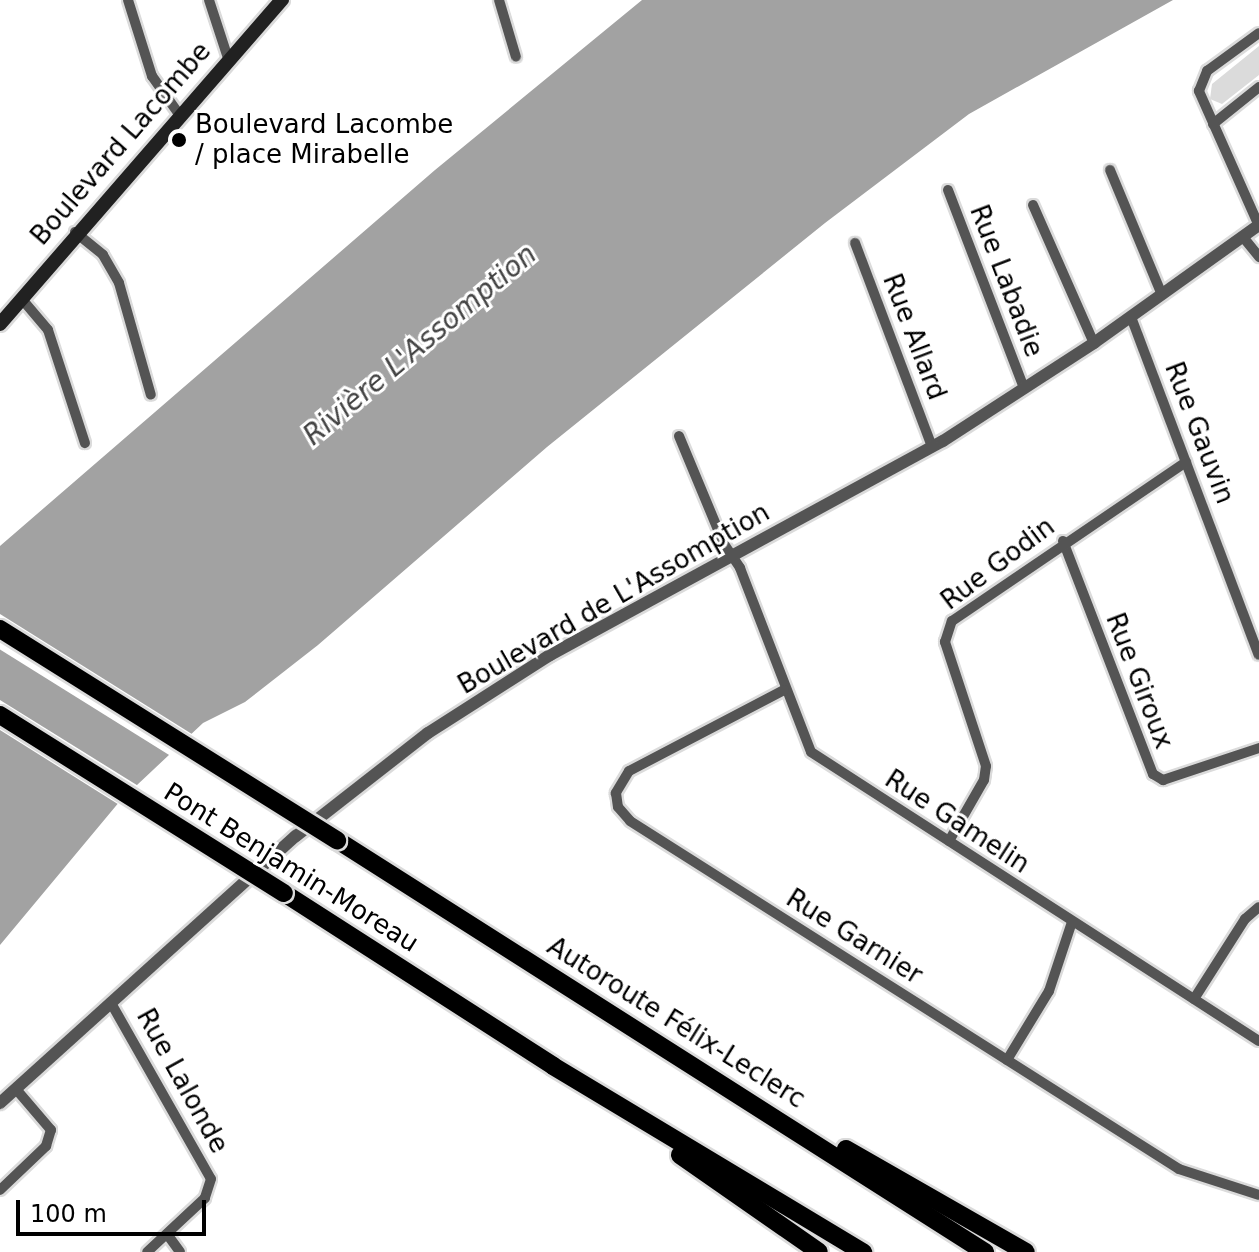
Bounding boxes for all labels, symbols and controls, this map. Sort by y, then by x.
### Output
street label: Boulevard Lacombe [25,36,217,252]
place label: Boulevard Lacombe / place Mirabelle [195,109,453,170]
marker: Boulevard Lacombe / place Mirabelle [170,131,188,149]
street label: Rue Labadie [963,201,1049,361]
water label: Rivière L'Assomption [297,238,543,452]
street label: Rue Allard [876,270,952,404]
street label: Rue Gauvin [1158,358,1240,508]
street label: Boulevard de L'Assomption [453,497,775,701]
street label: Rue Godin [935,511,1061,617]
street label: Rue Giroux [1099,609,1179,753]
street label: Rue Gamelin [879,764,1035,880]
street label: Pont Benjamin-Moreau [158,777,424,959]
street label: Rue Garnier [780,883,928,991]
street label: Autoroute Félix-Leclerc [541,931,811,1115]
street label: Rue Lalonde [130,1003,234,1159]
scale bar [20,1184,210,1234]
text: 100 m [30,1200,107,1228]

